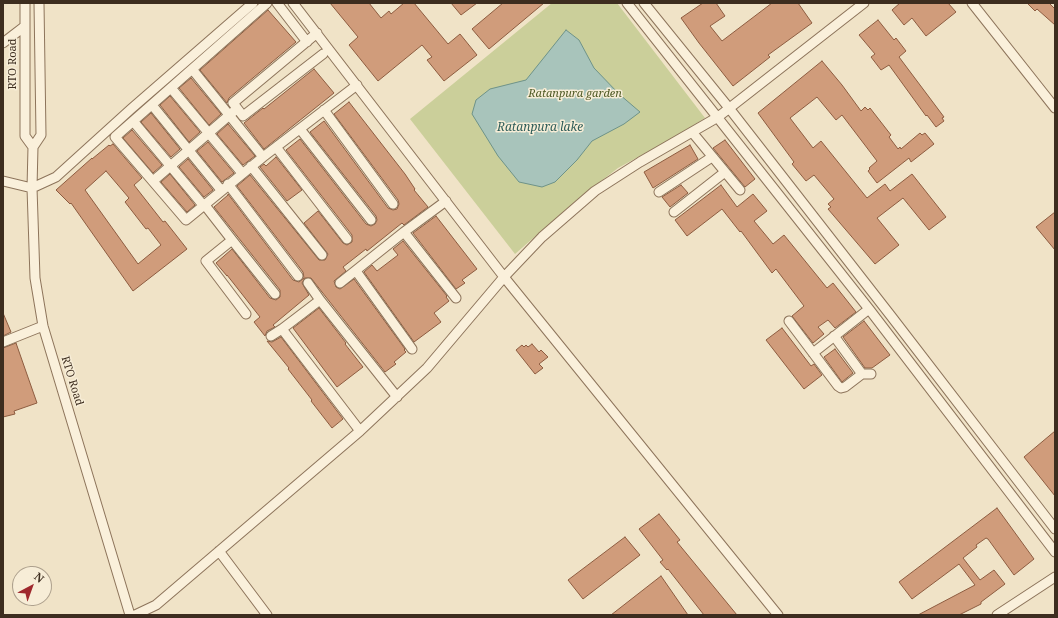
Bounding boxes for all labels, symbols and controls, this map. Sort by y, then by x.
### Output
street label: RTO Road [6,38,20,90]
park label: Ratanpura garden [528,87,622,101]
water label: Ratanpura lake [497,121,583,135]
street label: RTO Road [58,355,86,407]
north arrow [12,566,52,606]
text: N [31,569,48,586]

